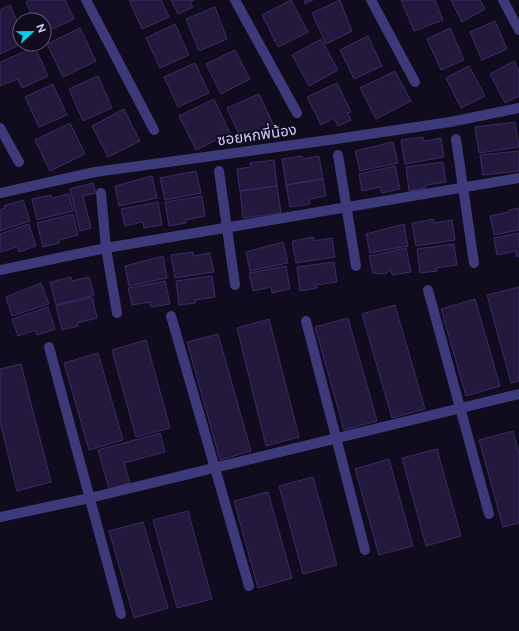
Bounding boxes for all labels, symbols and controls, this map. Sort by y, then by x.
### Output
north arrow [12,12,52,52]
text: N [33,22,48,35]
street label: ซอยหกพี่น้อง [216,119,298,149]

